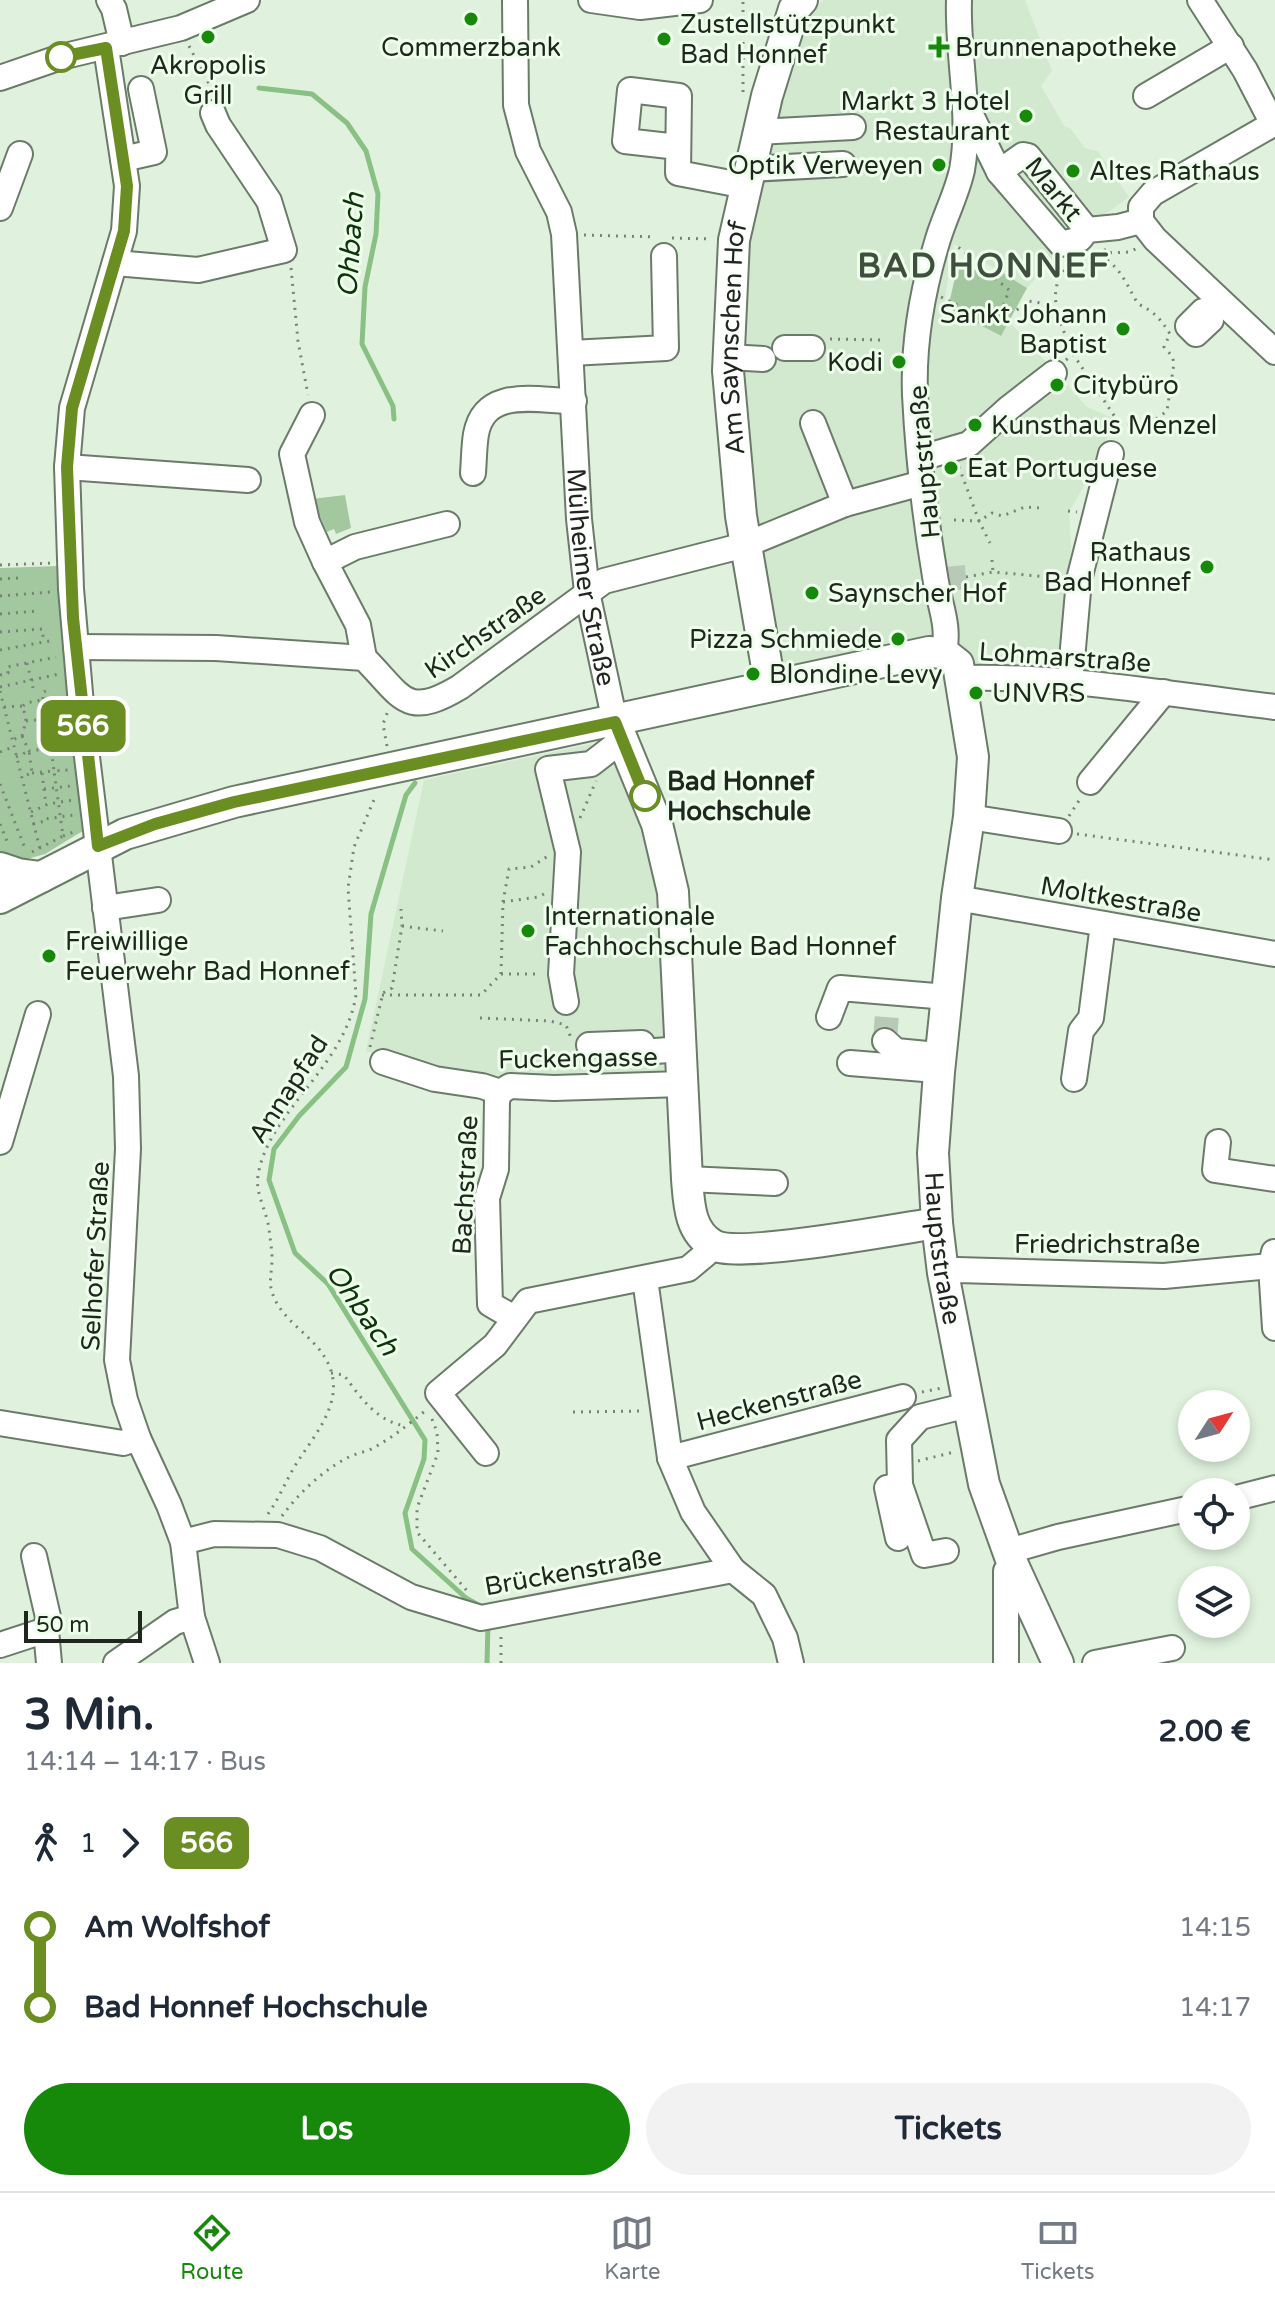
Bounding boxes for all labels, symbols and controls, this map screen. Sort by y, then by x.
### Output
place label: Zustellstützpunkt Bad Honnef [680,9,895,70]
marker: Commerzbank [462,10,480,28]
marker: Akropolis Grill [199,28,217,46]
marker: Zustellstützpunkt Bad Honnef [655,30,673,48]
place label: Commerzbank [381,32,561,63]
place label: Brunnenapotheke [955,32,1177,63]
marker: Brunnenapotheke [930,38,948,56]
unlabelled marker [46,42,76,72]
place label: Akropolis Grill [150,50,266,111]
place label: Markt 3 Hotel Restaurant [840,86,1010,147]
marker: Markt 3 Hotel Restaurant [1017,107,1035,125]
place label: Optik Verweyen [728,150,923,181]
street label: Markt [1018,151,1089,228]
marker: Optik Verweyen [930,156,948,174]
place label: Altes Rathaus [1089,156,1260,187]
marker: Altes Rathaus [1064,162,1082,180]
water label: Ohbach [330,191,372,299]
street label: Am Saynschen Hof [713,218,754,456]
district label: BAD HONNEF [857,246,1111,287]
place label: Sankt Johann Baptist [940,299,1107,360]
marker: Sankt Johann Baptist [1114,320,1132,338]
place label: Kodi [827,347,883,378]
marker: Kodi [890,353,908,371]
place label: Citybüro [1073,370,1179,401]
marker: Citybüro [1048,376,1066,394]
street label: Hauptstraße [902,384,947,540]
place label: Kunsthaus Menzel [991,410,1217,441]
marker: Kunsthaus Menzel [966,416,984,434]
place label: Eat Portuguese [967,453,1157,484]
marker: Eat Portuguese [942,459,960,477]
street label: Mülheimer Straße [560,467,622,689]
place label: Rathaus Bad Honnef [1044,537,1191,598]
marker: Rathaus Bad Honnef [1198,558,1216,576]
place label: Saynscher Hof [828,578,1007,609]
street label: Kirchstraße [419,579,552,685]
marker: Saynscher Hof [803,584,821,602]
place label: Pizza Schmiede [689,624,882,655]
marker: Pizza Schmiede [889,630,907,648]
street label: Lohmarstraße [978,636,1152,679]
place label: Blondine Levy [769,659,942,690]
marker: Blondine Levy [744,665,762,683]
place label: UNVRS [992,678,1085,709]
marker: UNVRS [967,684,985,702]
line badge: 566 [37,700,129,752]
text: 566 [57,709,109,743]
place label: Bad Honnef Hochschule [667,766,815,827]
marker: Bad Honnef Hochschule [630,781,660,811]
street label: Moltkestraße [1038,870,1204,929]
place label: Internationale Fachhochschule Bad Honnef [544,901,897,962]
marker: Internationale Fachhochschule Bad Honnef [519,922,537,940]
place label: Freiwillige Feuerwehr Bad Honnef [65,926,350,987]
marker: Freiwillige Feuerwehr Bad Honnef [40,947,58,965]
street label: Annapfad [242,1030,335,1149]
street label: Fuckengasse [498,1042,658,1075]
street label: Bachstraße [446,1114,485,1256]
street label: Selhofer Straße [75,1160,116,1352]
street label: Hauptstraße [918,1171,968,1327]
street label: Friedrichstraße [1014,1229,1200,1260]
water label: Ohbach [318,1257,407,1363]
street label: Heckenstraße [693,1364,865,1437]
north arrow [1178,1390,1250,1462]
map controls [1178,1390,1250,1638]
button: locate [1178,1478,1250,1550]
street label: Brückenstraße [482,1541,664,1602]
button: layers [1178,1566,1250,1638]
scale bar [24,1607,142,1643]
text: 50 m [36,1612,90,1638]
text: 3 Min. [24,1689,154,1742]
text: 2.00 € [1158,1713,1251,1750]
text: 14:14 – 14:17 · Bus [24,1746,266,1777]
icon: walk [24,1821,68,1865]
icon: forward [108,1821,152,1865]
text: 566 [180,1826,233,1860]
text: 1 [80,1828,96,1859]
text: Am Wolfshof [84,1909,270,1946]
text: 14:15 [1179,1912,1251,1943]
text: Bad Honnef Hochschule [84,1989,428,2026]
text: 14:17 [1179,1992,1251,2023]
button: Los [24,2083,630,2175]
button: Tickets [646,2083,1251,2175]
tab: Route [180,2211,243,2285]
tab: Karte [604,2211,660,2285]
tab: Tickets [1021,2211,1095,2285]

